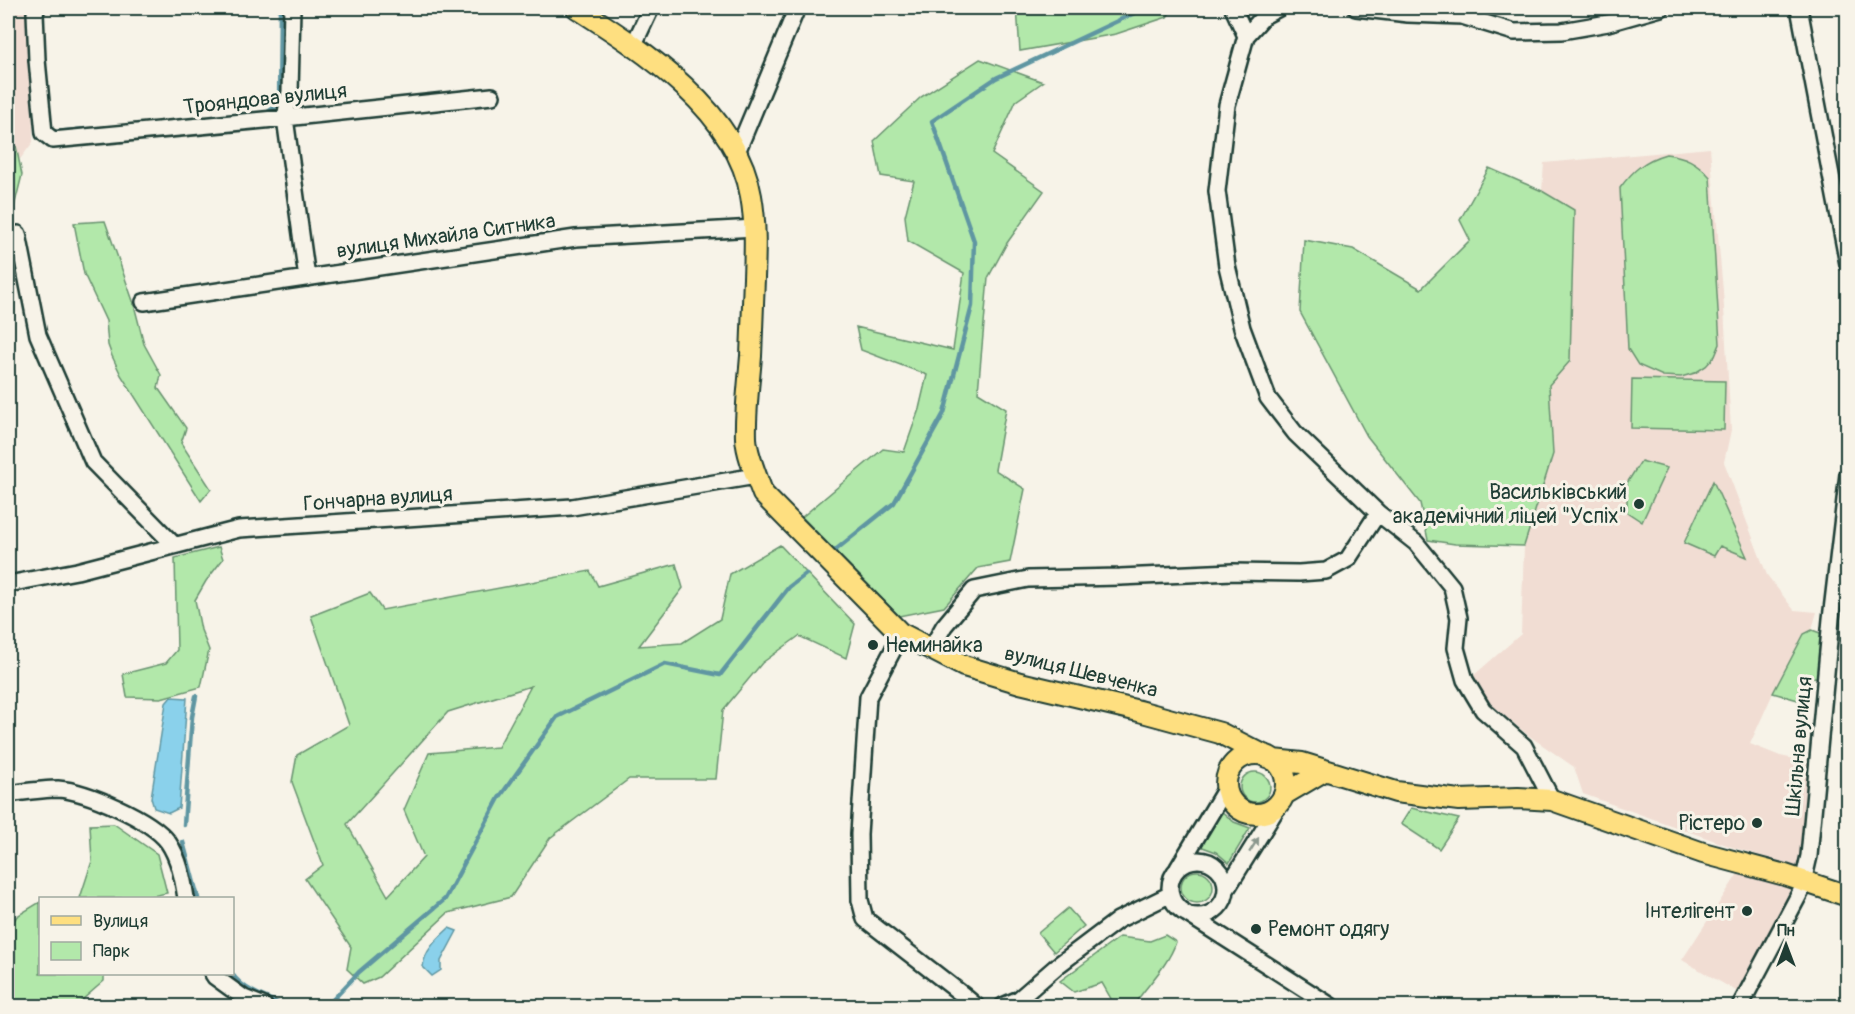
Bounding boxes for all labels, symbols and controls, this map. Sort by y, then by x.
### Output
street label: Трояндова вулиця [182,77,348,121]
street label: вулиця Михайла Ситника [335,207,557,265]
place label: Васильківський академічний ліцей "Успіх" [1393,479,1627,530]
street label: Гончарна вулиця [302,480,454,518]
marker: Васильківський академічний ліцей "Успіх" [1632,497,1646,511]
place label: Неминайка [885,632,983,659]
marker: Неминайка [866,638,880,652]
street label: вулиця Шевченка [1001,640,1161,704]
street label: Шкільна вулиця [1779,675,1819,817]
place label: Рістеро [1679,810,1745,837]
marker: Рістеро [1750,816,1764,830]
one-way arrow [1248,837,1259,853]
legend [39,897,234,975]
place label: Інтелігент [1644,898,1735,925]
marker: Інтелігент [1740,904,1754,918]
text: Вулиця [93,910,148,933]
north arrow [1756,915,1816,975]
place label: Ремонт одягу [1268,916,1389,943]
text: Пн [1777,921,1795,941]
marker: Ремонт одягу [1249,922,1263,936]
text: Парк [93,940,130,963]

